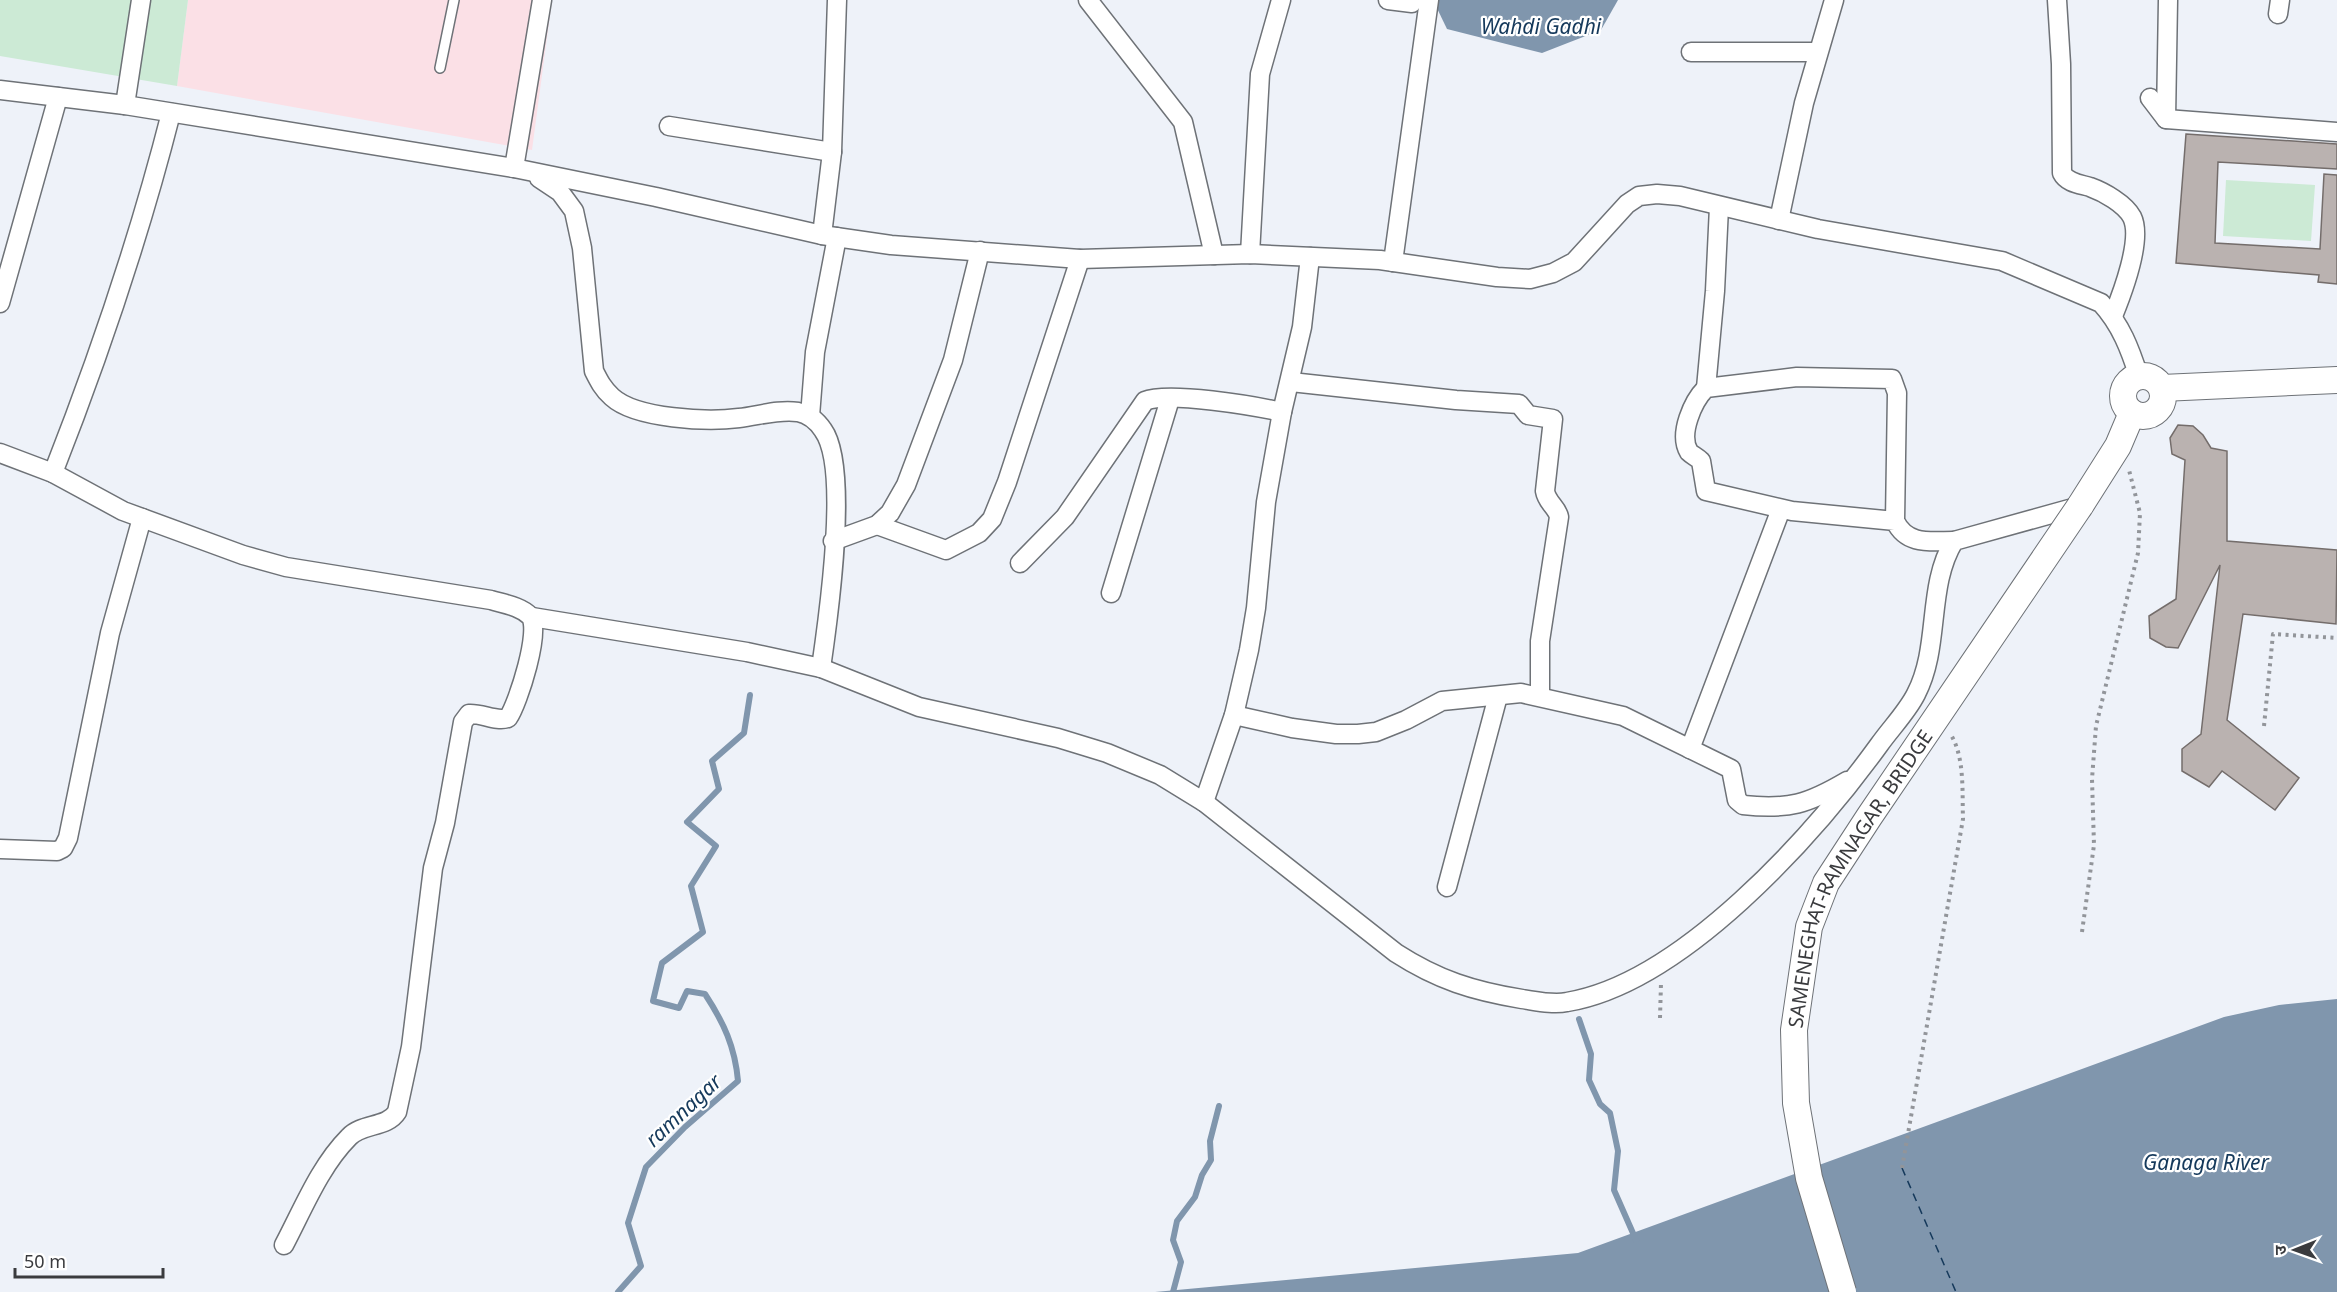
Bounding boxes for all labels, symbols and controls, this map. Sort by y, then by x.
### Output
water label: Wahdi Gadhi [1481,12,1602,40]
street label: SAMENEGHAT-RAMNAGAR, BRIDGE [1781,724,1938,1029]
water label: ramnagar [639,1066,728,1153]
water label: Ganaga River [2143,1148,2271,1176]
north arrow [2265,1220,2325,1280]
scale bar [15,1241,164,1279]
text: उ [2269,1245,2291,1255]
text: 50 m [24,1249,66,1273]

